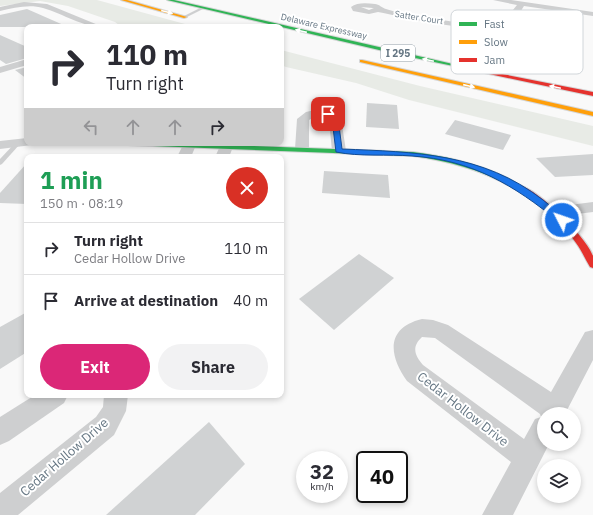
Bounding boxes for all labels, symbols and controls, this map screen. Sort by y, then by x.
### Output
street label: Satter Court [394,8,444,26]
one-way arrow [161,9,173,15]
legend [451,10,583,74]
street label: Delaware Expressway [280,11,369,41]
text: Fast [484,17,505,31]
one-way arrow [295,28,307,34]
text: Slow [484,35,508,49]
text: 110 m [106,36,188,73]
icon: right [40,40,92,92]
road number: I 295 [381,45,415,61]
text: Jam [484,53,505,67]
one-way arrow [421,56,434,62]
text: Turn right [106,72,184,95]
one-way arrow [463,83,475,89]
one-way arrow [549,83,561,89]
pin [311,97,345,131]
icon: arrive [317,103,339,125]
icon: left [80,116,102,138]
icon: ahead [122,116,144,138]
icon: ahead [164,116,186,138]
icon: right [206,116,228,138]
text: 1 min [40,164,103,196]
button: close [226,167,268,209]
text: 150 m · 08:19 [40,195,123,212]
position arrow [541,199,583,241]
text: Turn right [74,231,143,250]
icon: right [40,238,62,260]
text: 110 m [224,239,268,258]
text: Cedar Hollow Drive [74,250,185,267]
icon: arrive [40,290,62,312]
text: Arrive at destination [74,291,218,310]
text: 40 m [233,291,268,310]
button: Exit [40,344,150,390]
button: Share [158,344,268,390]
street label: Cedar Hollow Drive [414,368,512,450]
map controls [537,407,581,503]
button: search [537,407,581,451]
street label: Cedar Hollow Drive [16,414,112,500]
speed limit sign: 40 [356,451,408,503]
text: 32 [310,458,334,485]
button: layers [537,459,581,503]
text: km/h [310,480,334,493]

